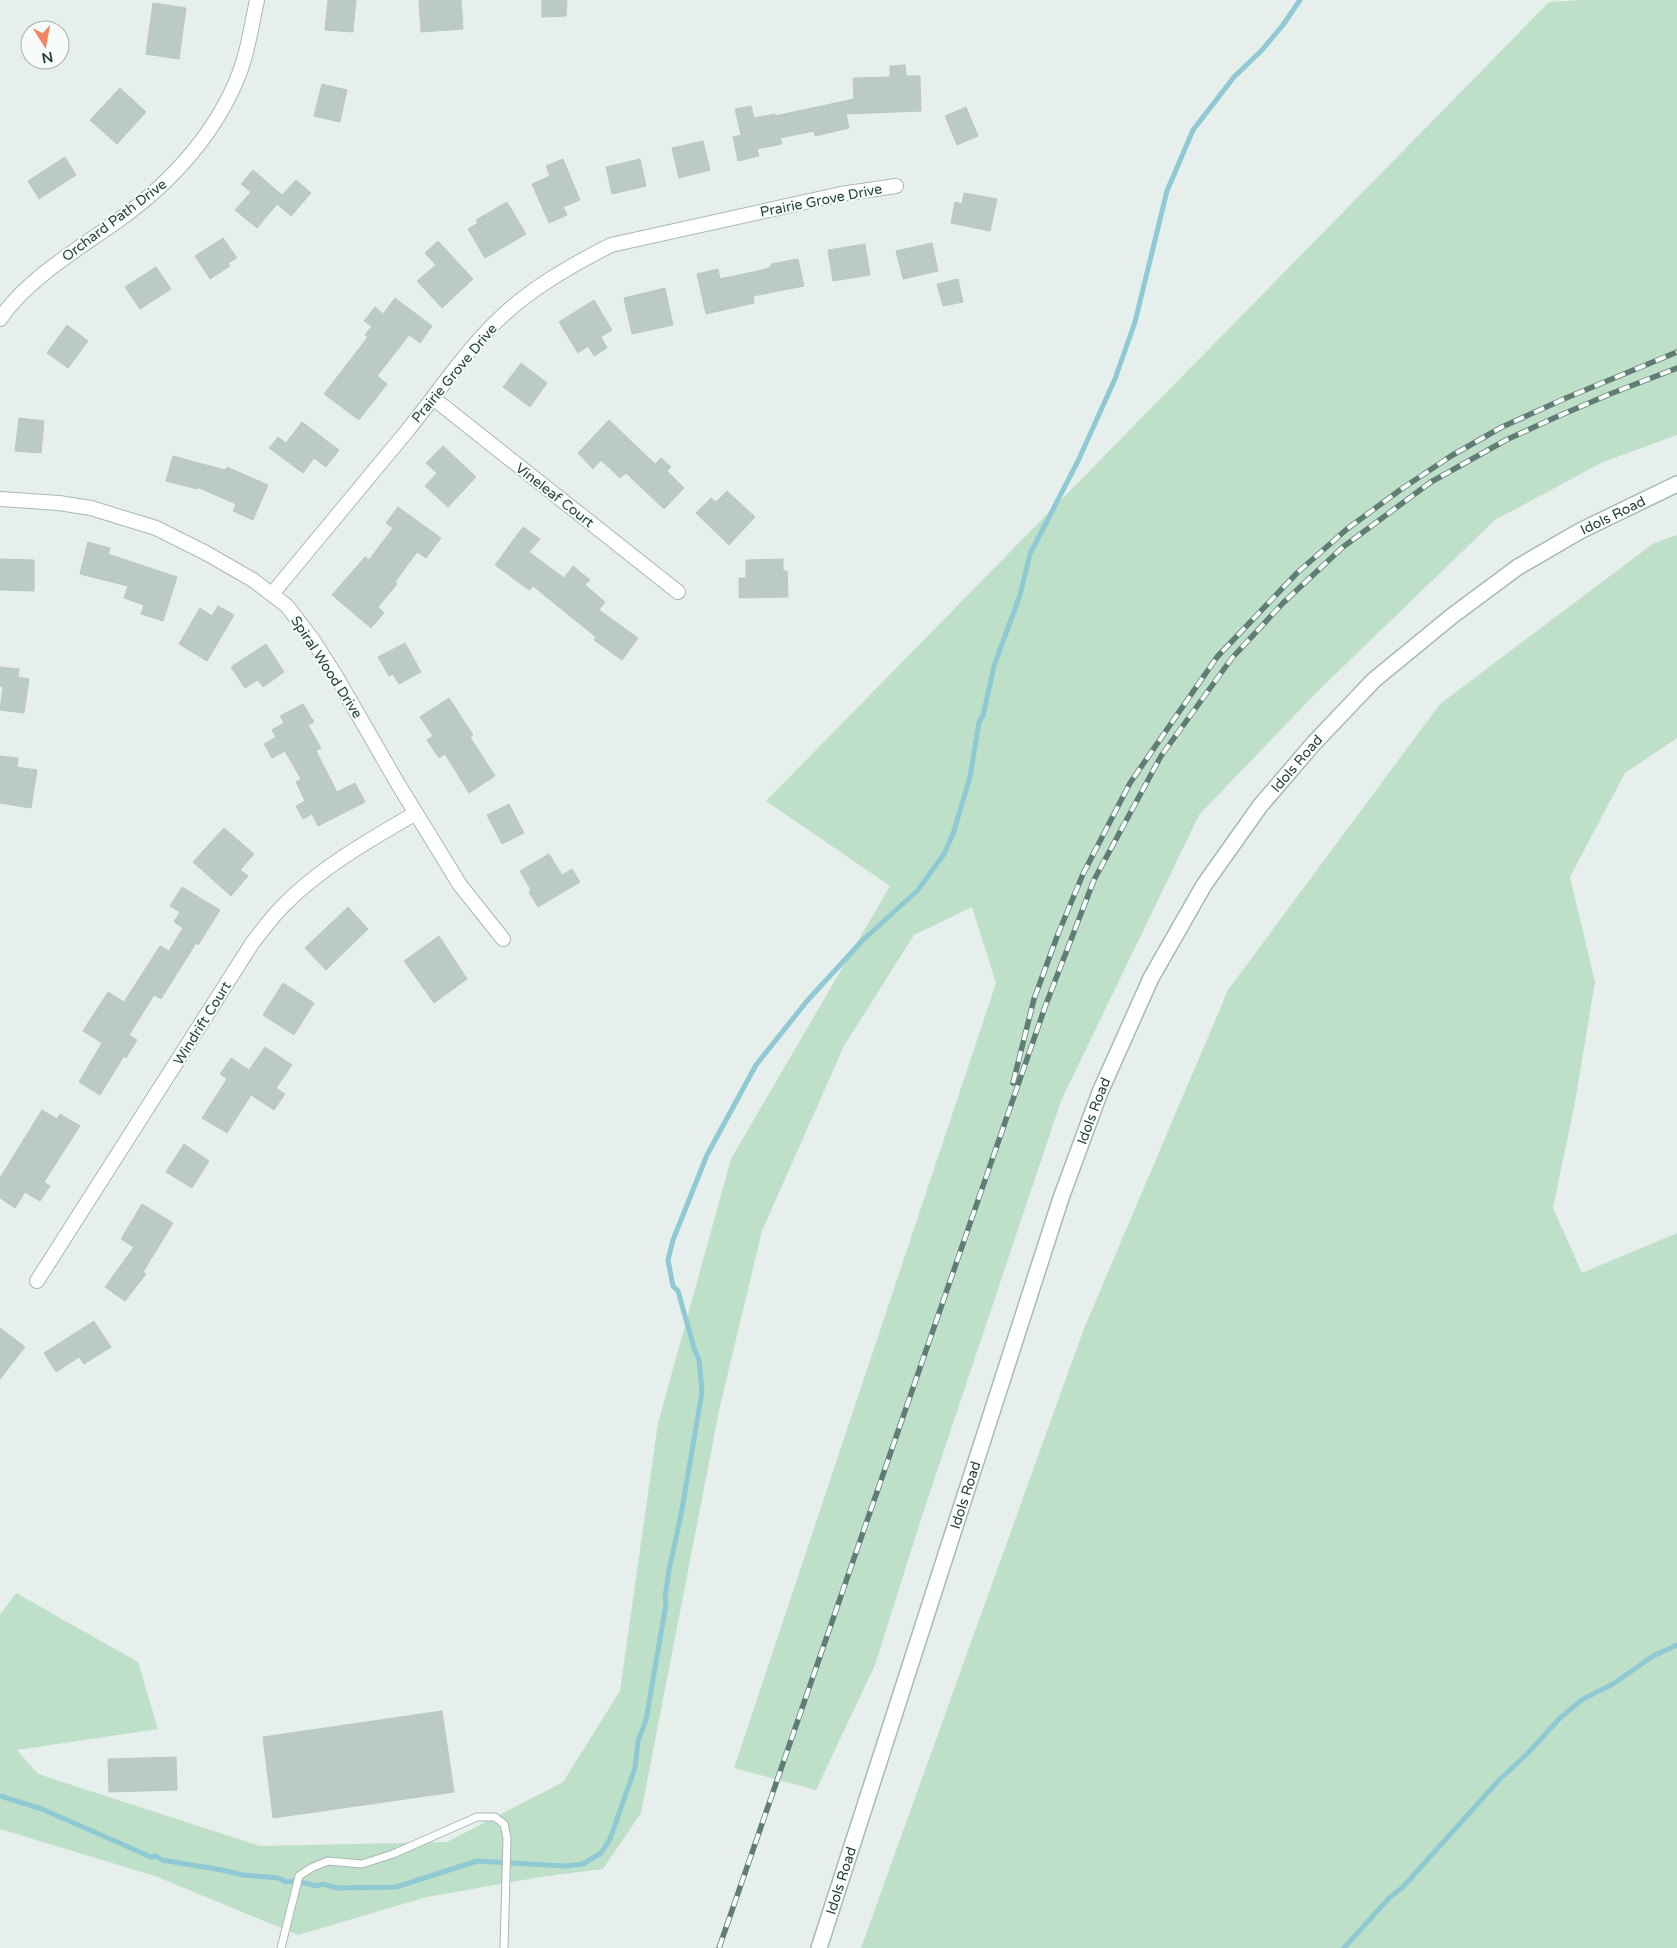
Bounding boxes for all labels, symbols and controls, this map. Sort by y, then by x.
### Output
north arrow [20,20,70,70]
text: N [40,48,55,67]
street label: Orchard Path Drive [59,175,170,265]
street label: Prairie Grove Drive [759,180,884,221]
street label: Prairie Grove Drive [408,320,501,426]
street label: Vineleaf Court [512,459,598,532]
street label: Idols Road [1578,493,1648,539]
street label: Spiral Wood Drive [287,613,366,722]
street label: Idols Road [1268,731,1326,796]
street label: Windrift Court [170,978,235,1068]
street label: Idols Road [1073,1075,1114,1147]
street label: Idols Road [947,1459,985,1531]
street label: Idols Road [822,1845,860,1917]

